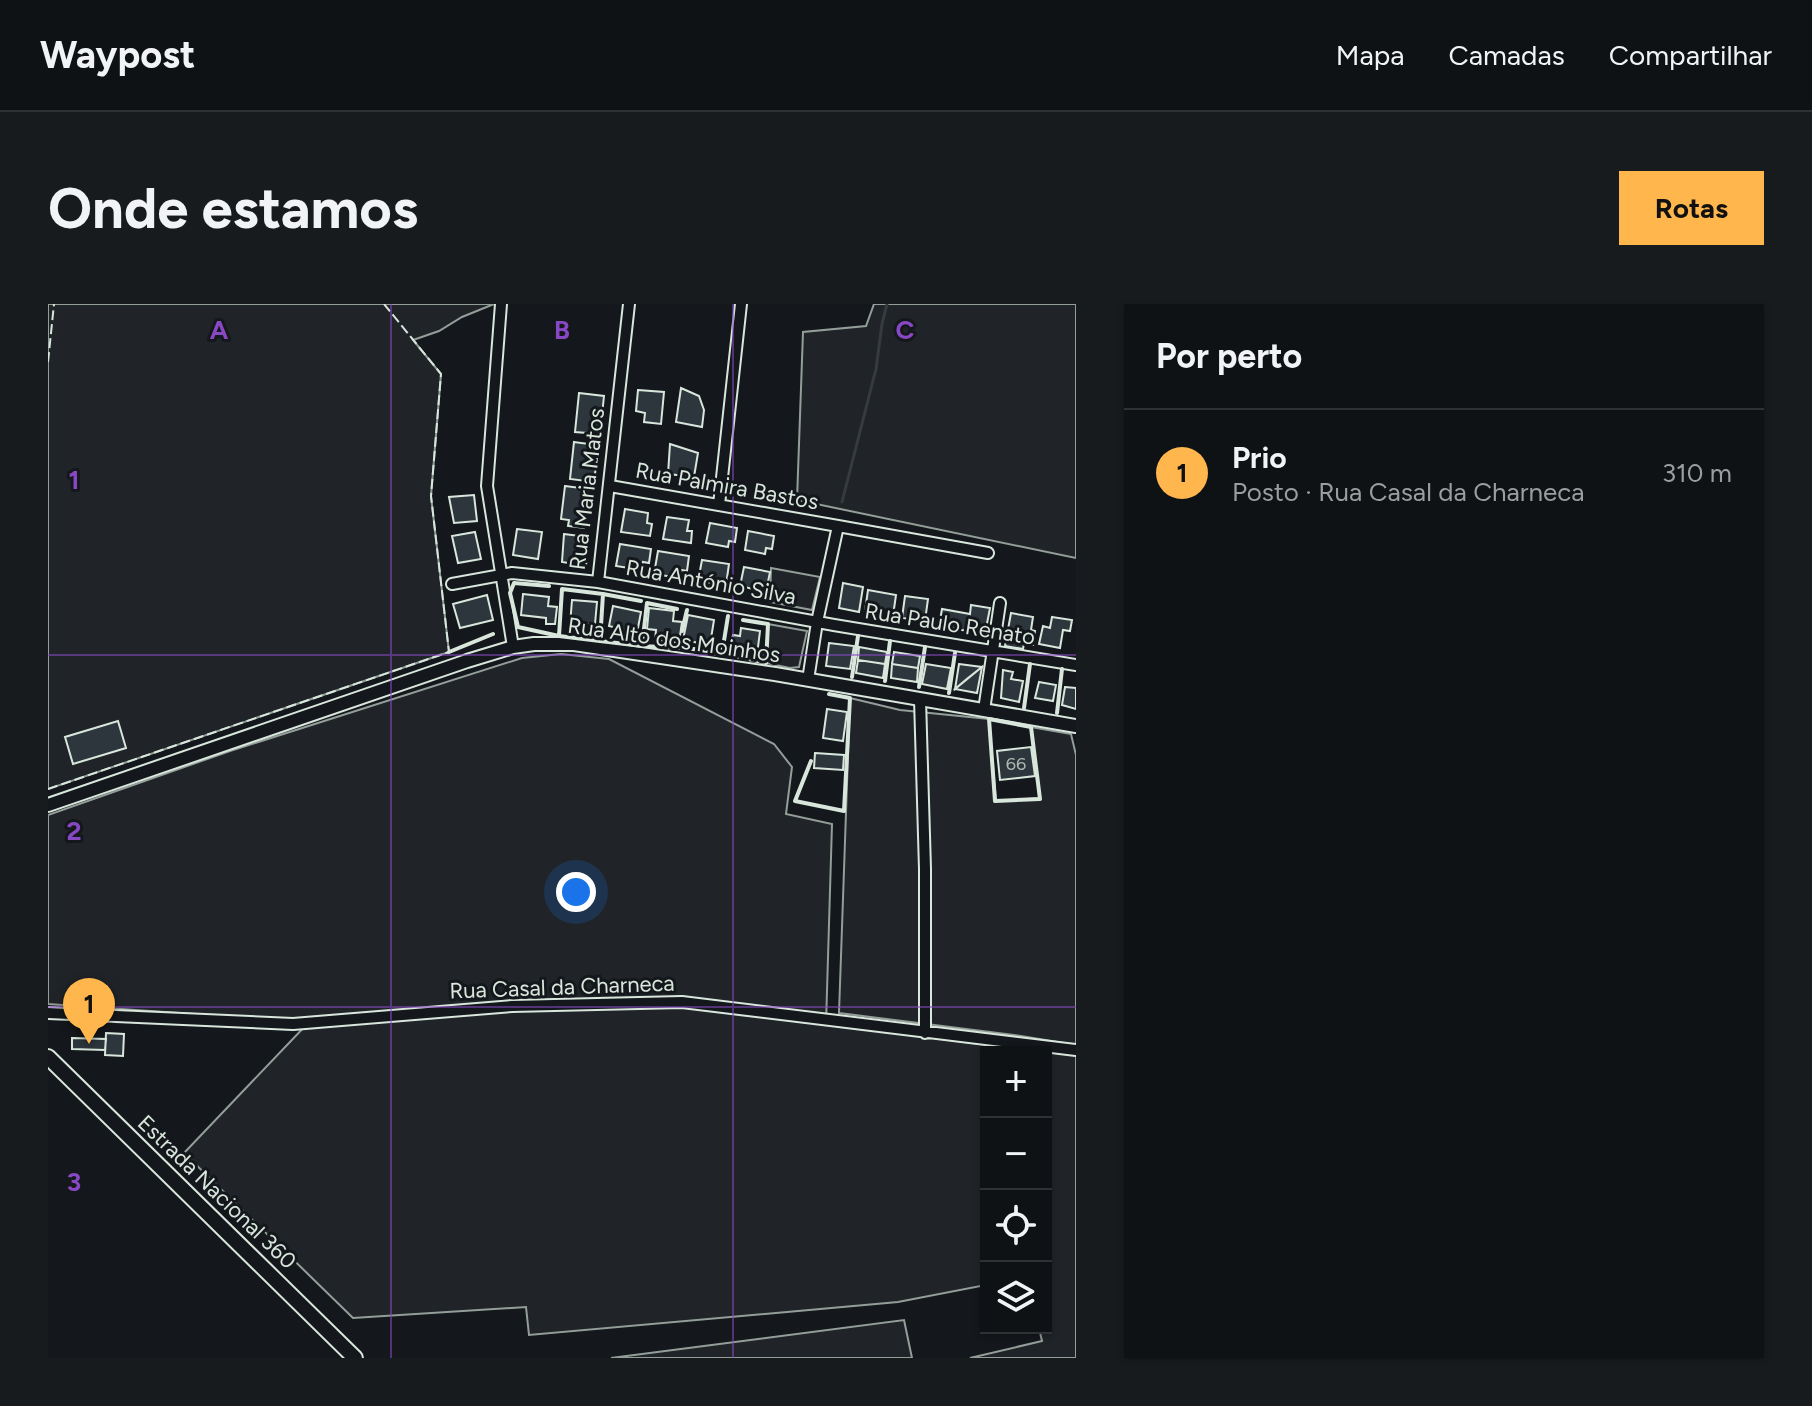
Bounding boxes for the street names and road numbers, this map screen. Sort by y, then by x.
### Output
street label: Rua Maria Matos [564,407,610,571]
street label: Rua Palmira Bastos [633,457,821,515]
street label: Rua António Silva [624,554,798,610]
street label: Rua Paulo Renato [863,597,1037,651]
street label: Rua Alto dos Moinhos [566,612,782,668]
street label: Rua Casal da Charneca [449,970,675,1004]
street label: Estrada Nacional 360 [132,1109,302,1275]

